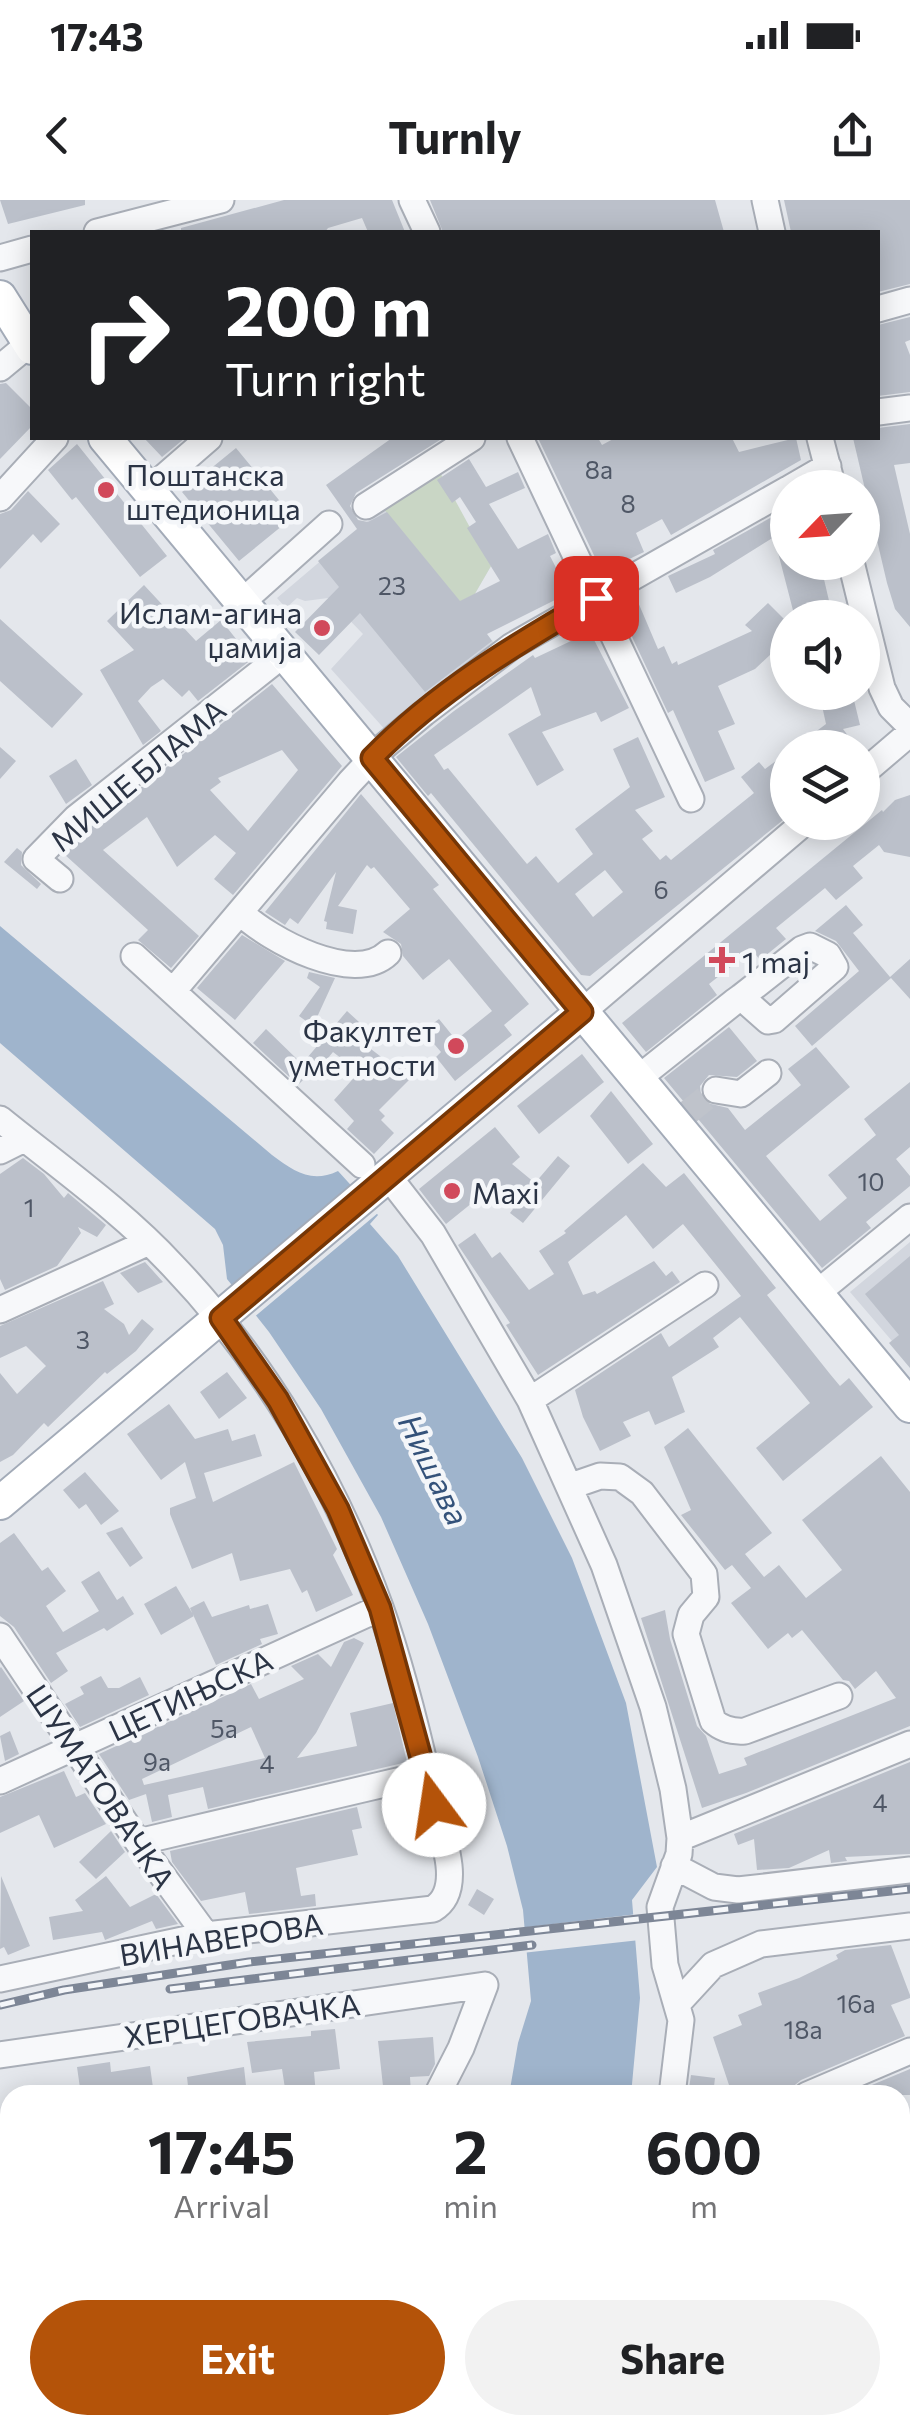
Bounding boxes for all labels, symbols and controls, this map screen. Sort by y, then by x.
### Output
text: 17:43 [50,12,144,59]
icon: back [30,108,85,163]
text: Turnly [388,108,522,163]
icon: share [825,108,880,163]
text: 200 m [225,265,432,350]
icon: right [60,270,190,400]
text: Turn right [225,350,426,405]
house number: 8a [585,454,613,484]
place label: Поштанска штедионица [126,455,301,526]
north arrow [770,470,880,580]
map controls [770,470,880,840]
marker: Поштанска штедионица [95,479,117,501]
house number: 8 [620,488,636,518]
pin [554,556,639,641]
house number: 23 [378,570,406,600]
icon: arrive [569,571,624,626]
place label: Ислам-агина џамија [119,593,302,664]
button: sound [770,600,880,710]
marker: Ислам-агина џамија [311,617,333,639]
street label: МИШЕ БЛАМА [42,690,232,858]
button: layers [770,730,880,840]
house number: 6 [653,874,669,904]
place label: 1 maj [742,942,810,979]
marker: 1 maj [711,949,733,971]
place label: Факултет уметности [288,1011,436,1082]
marker: Факултет уметности [445,1035,467,1057]
house number: 10 [857,1166,885,1196]
place label: Maxi [472,1173,540,1210]
marker: Maxi [441,1180,463,1202]
house number: 1 [24,1192,34,1222]
house number: 3 [76,1324,90,1354]
water label: Нишава [391,1407,479,1531]
street label: ЦЕТИЊСКА [102,1640,278,1748]
street label: ШУМАТОВАЧКА [20,1677,184,1895]
house number: 5a [210,1713,238,1743]
house number: 9a [143,1746,171,1776]
house number: 4 [259,1748,275,1778]
position arrow [382,1753,486,1857]
house number: 4 [872,1787,888,1817]
street label: ВИНАВЕРОВА [117,1904,325,1972]
street label: ХЕРЦЕГОВАЧКА [122,1984,362,2054]
house number: 16a [837,1988,875,2018]
house number: 18a [784,2014,822,2044]
text: 17:45 [148,2113,296,2186]
text: 2 [453,2113,488,2186]
text: 600 [645,2113,762,2186]
text: Arrival [173,2185,270,2225]
text: min [443,2185,498,2225]
text: m [690,2185,718,2225]
button: Exit [30,2300,445,2415]
button: Share [465,2300,880,2415]

